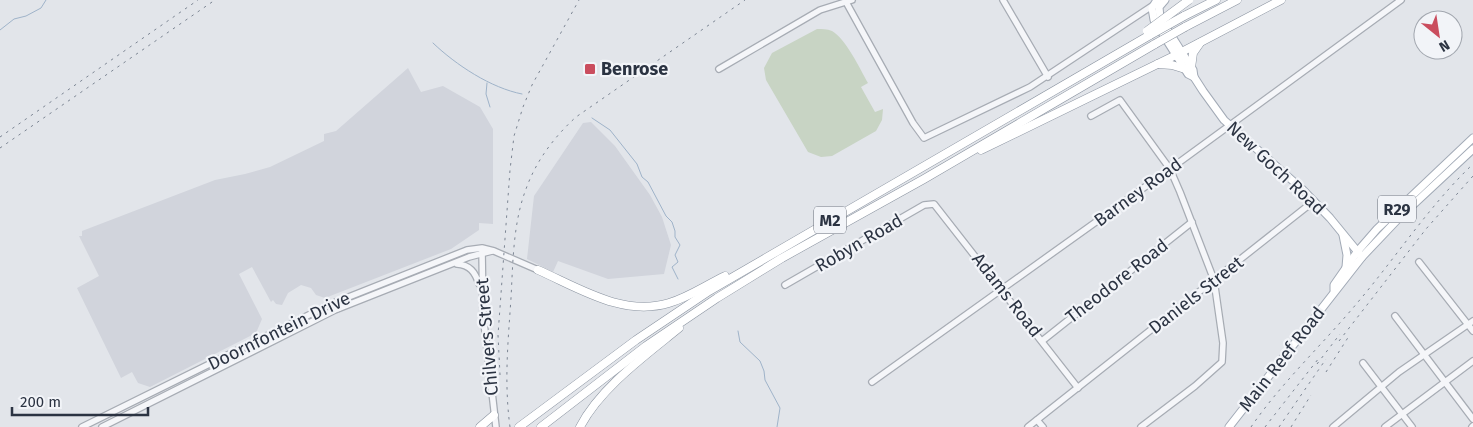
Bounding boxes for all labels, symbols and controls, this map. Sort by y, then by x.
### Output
north arrow [1413,10,1463,60]
text: N [1436,36,1453,56]
place label: Benrose [601,58,668,80]
marker: Benrose [583,62,597,76]
street label: New Goch Road [1222,117,1330,219]
street label: Barney Road [1090,153,1186,231]
road number: R29 [1378,195,1416,222]
road number: M2 [814,206,846,234]
street label: Robyn Road [811,209,907,277]
street label: Theodore Road [1061,234,1173,328]
street label: Adams Road [967,248,1047,342]
street label: Daniels Street [1144,251,1248,339]
street label: Chilvers Street [471,277,503,397]
street label: Doornfontein Drive [204,287,354,375]
street label: Main Reef Road [1234,302,1330,416]
scale bar [12,384,149,416]
text: 200 m [20,393,61,411]

